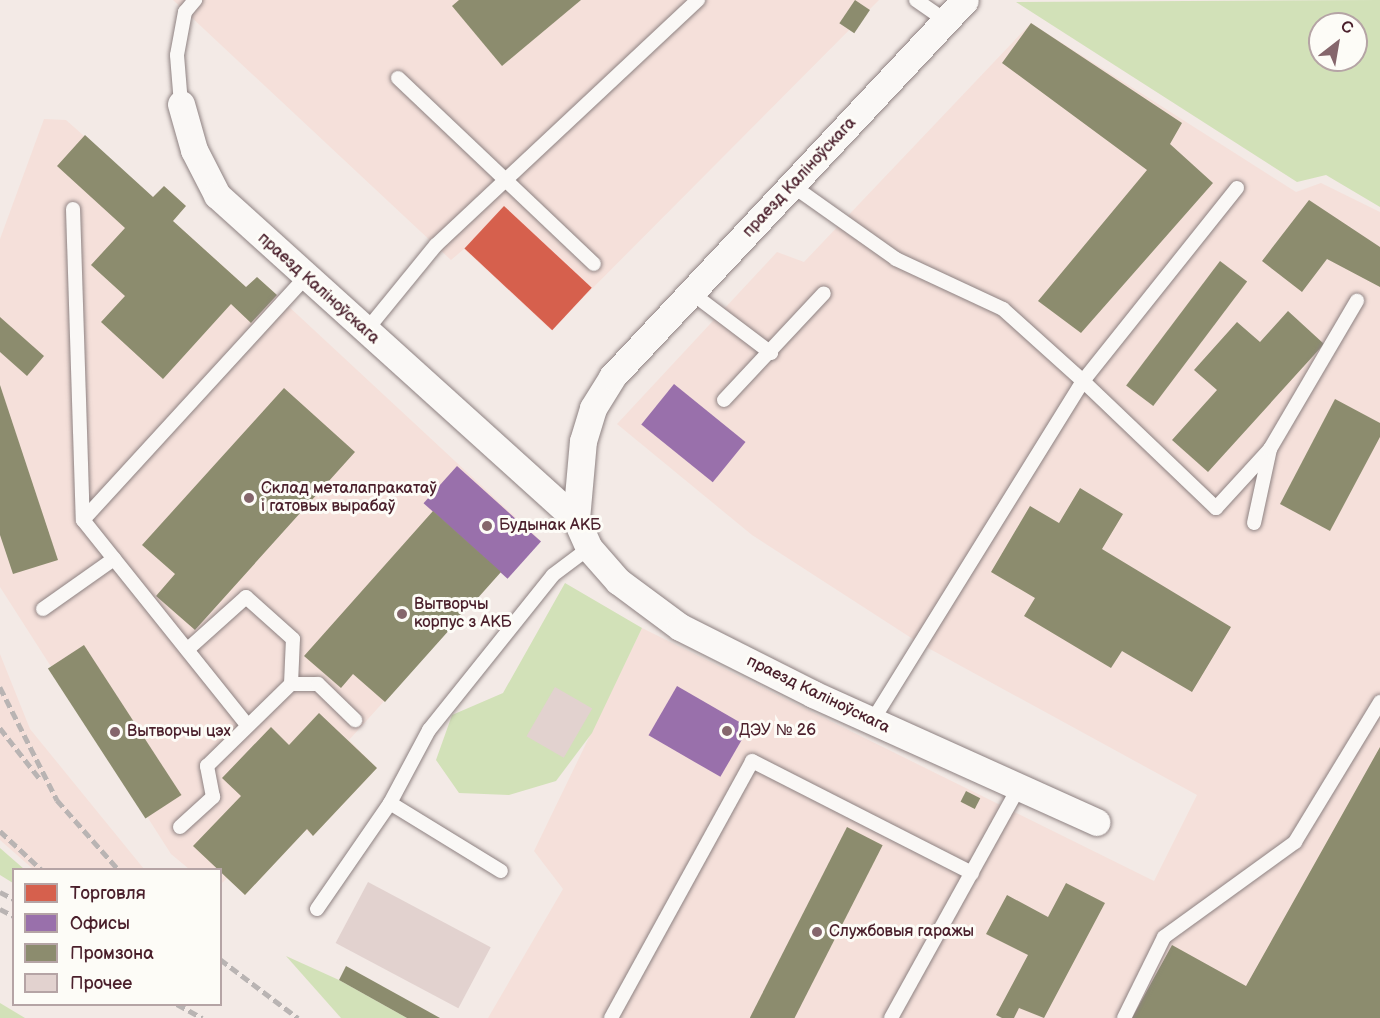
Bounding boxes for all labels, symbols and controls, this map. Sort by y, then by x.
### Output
north arrow [1308,12,1368,72]
text: С [1337,17,1356,39]
street label: праезд Каліноўскага [739,114,861,242]
street label: праезд Каліноўскага [253,229,383,349]
place label: Склад металапракатаў і гатовых вырабаў [261,479,437,517]
marker: Склад металапракатаў і гатовых вырабаў [242,491,256,505]
place label: Будынак АКБ [499,516,601,536]
marker: Будынак АКБ [480,519,494,533]
place label: Вытворчы корпус з АКБ [414,595,512,633]
marker: Вытворчы корпус з АКБ [395,607,409,621]
street label: праезд Каліноўскага [743,652,893,738]
place label: ДЭУ № 26 [739,721,816,741]
place label: Вытворчы цэх [127,722,231,742]
marker: ДЭУ № 26 [720,724,734,738]
marker: Вытворчы цэх [108,725,122,739]
legend [12,868,222,1006]
text: Торговля [70,883,146,904]
text: Офисы [70,913,130,934]
place label: Службовыя гаражы [829,922,974,942]
marker: Службовыя гаражы [810,925,824,939]
text: Промзона [70,943,154,964]
text: Прочее [70,973,132,994]

